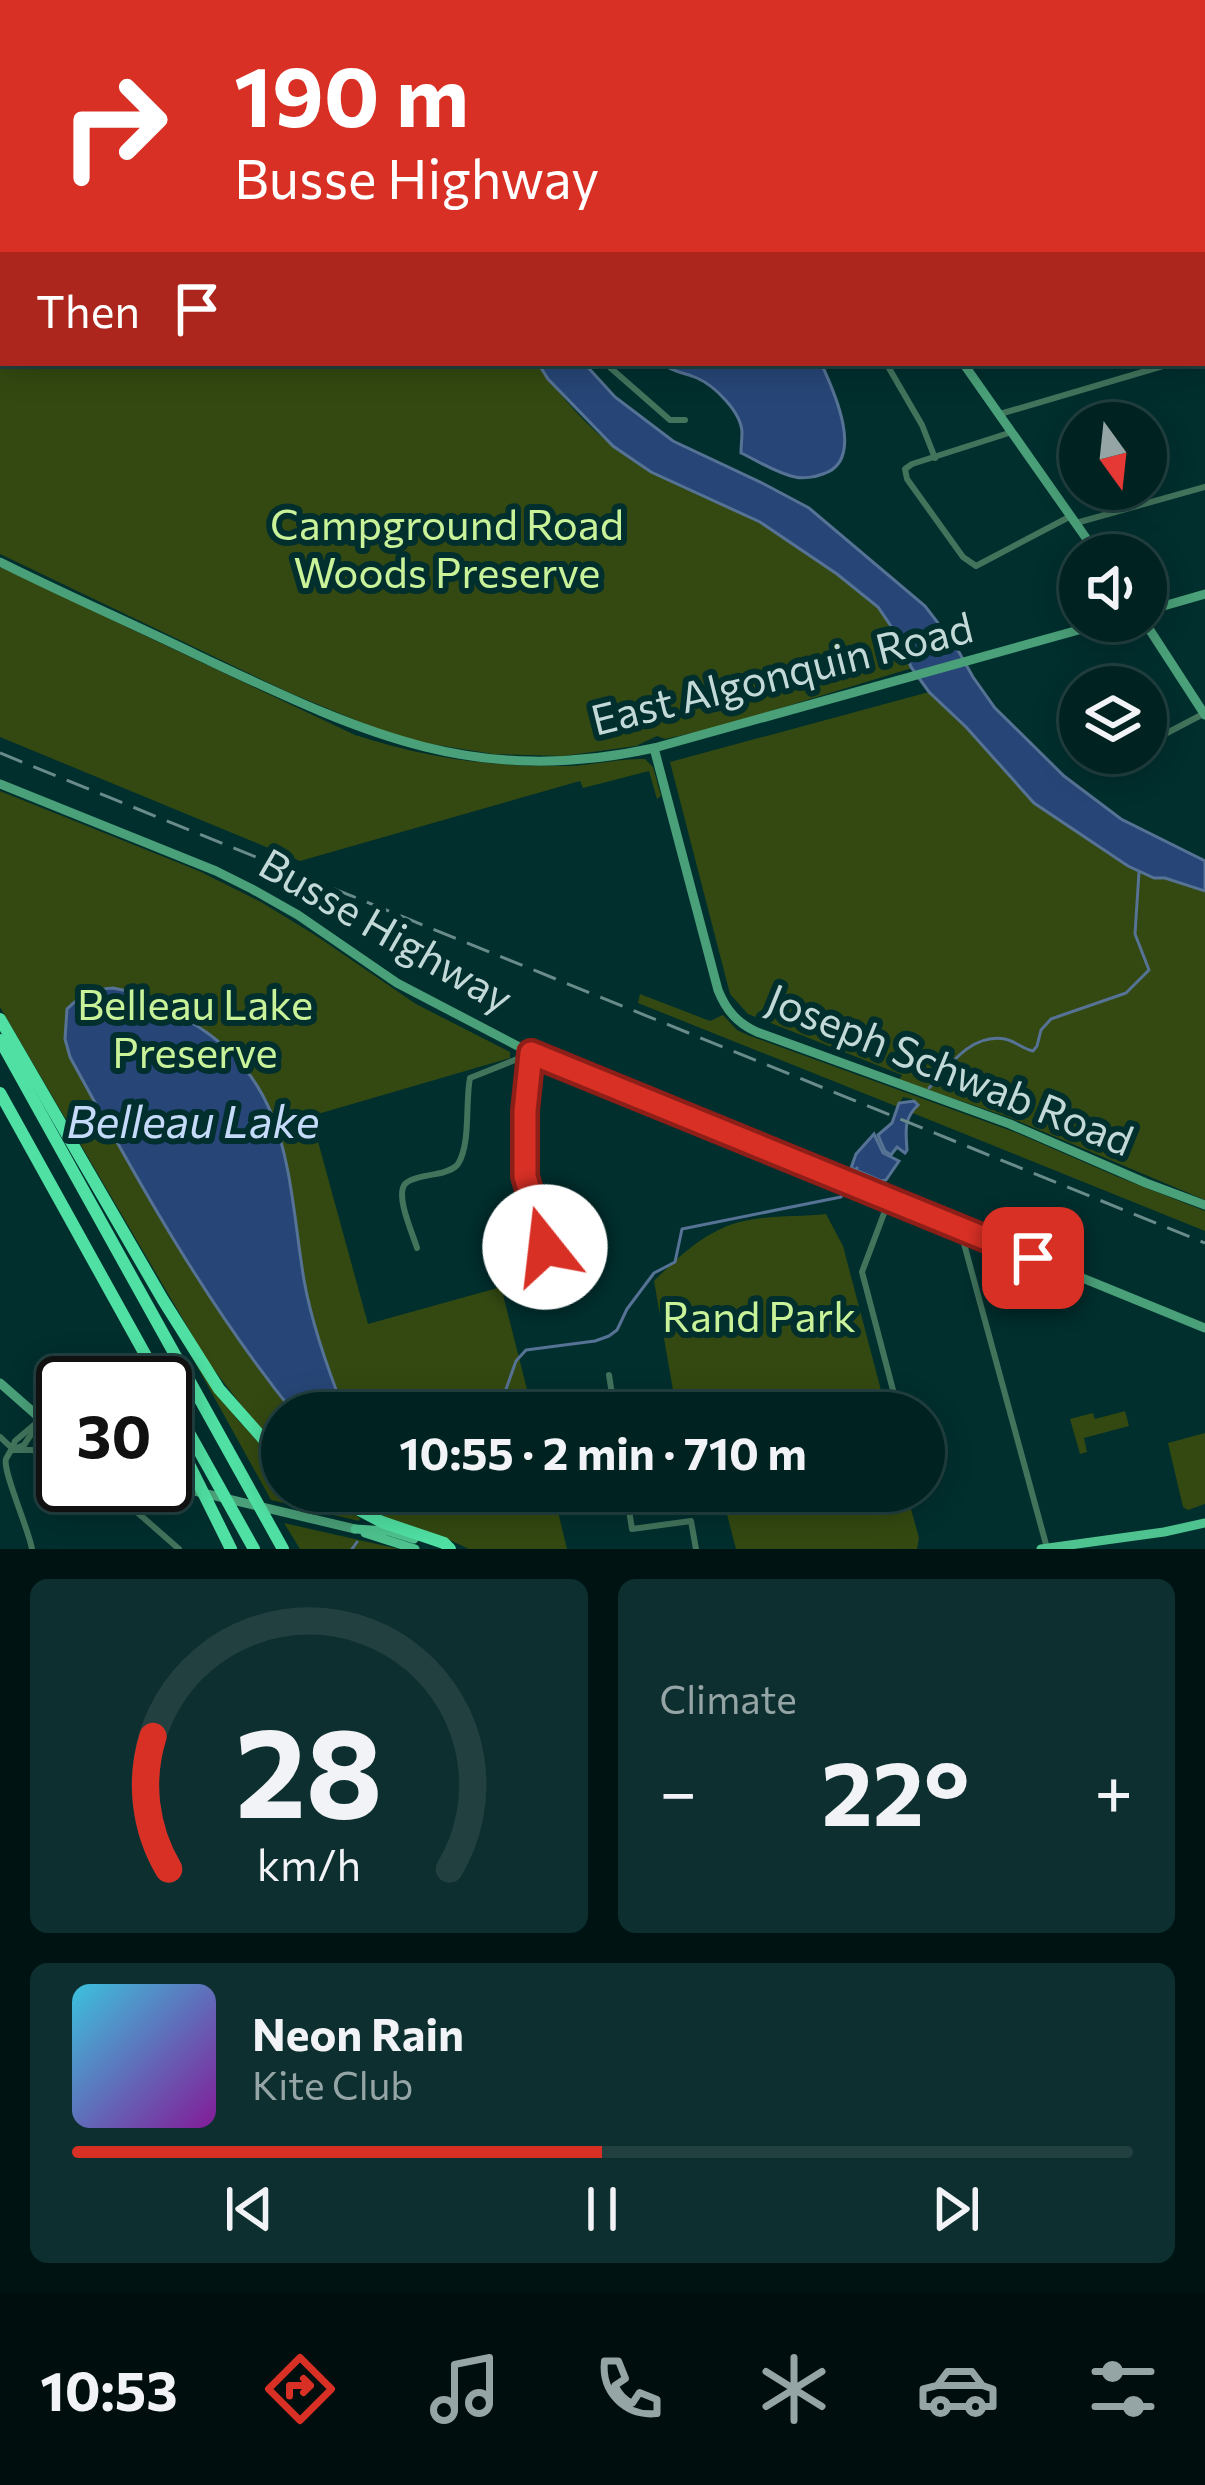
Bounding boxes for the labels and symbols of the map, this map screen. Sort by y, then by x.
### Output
north arrow [1059,402,1167,510]
park label: Campground Road Woods Preserve [270,497,624,597]
street label: East Algonquin Road [585,600,978,745]
street label: Busse Highway [251,836,523,1023]
street label: Joseph Schwab Road [760,971,1141,1165]
park label: Belleau Lake Preserve [77,977,313,1077]
water label: Belleau Lake [66,1092,320,1147]
position arrow [482,1184,608,1310]
pin [982,1207,1084,1309]
park label: Rand Park [662,1289,856,1341]
speed limit sign: 30 [36,1356,192,1512]

